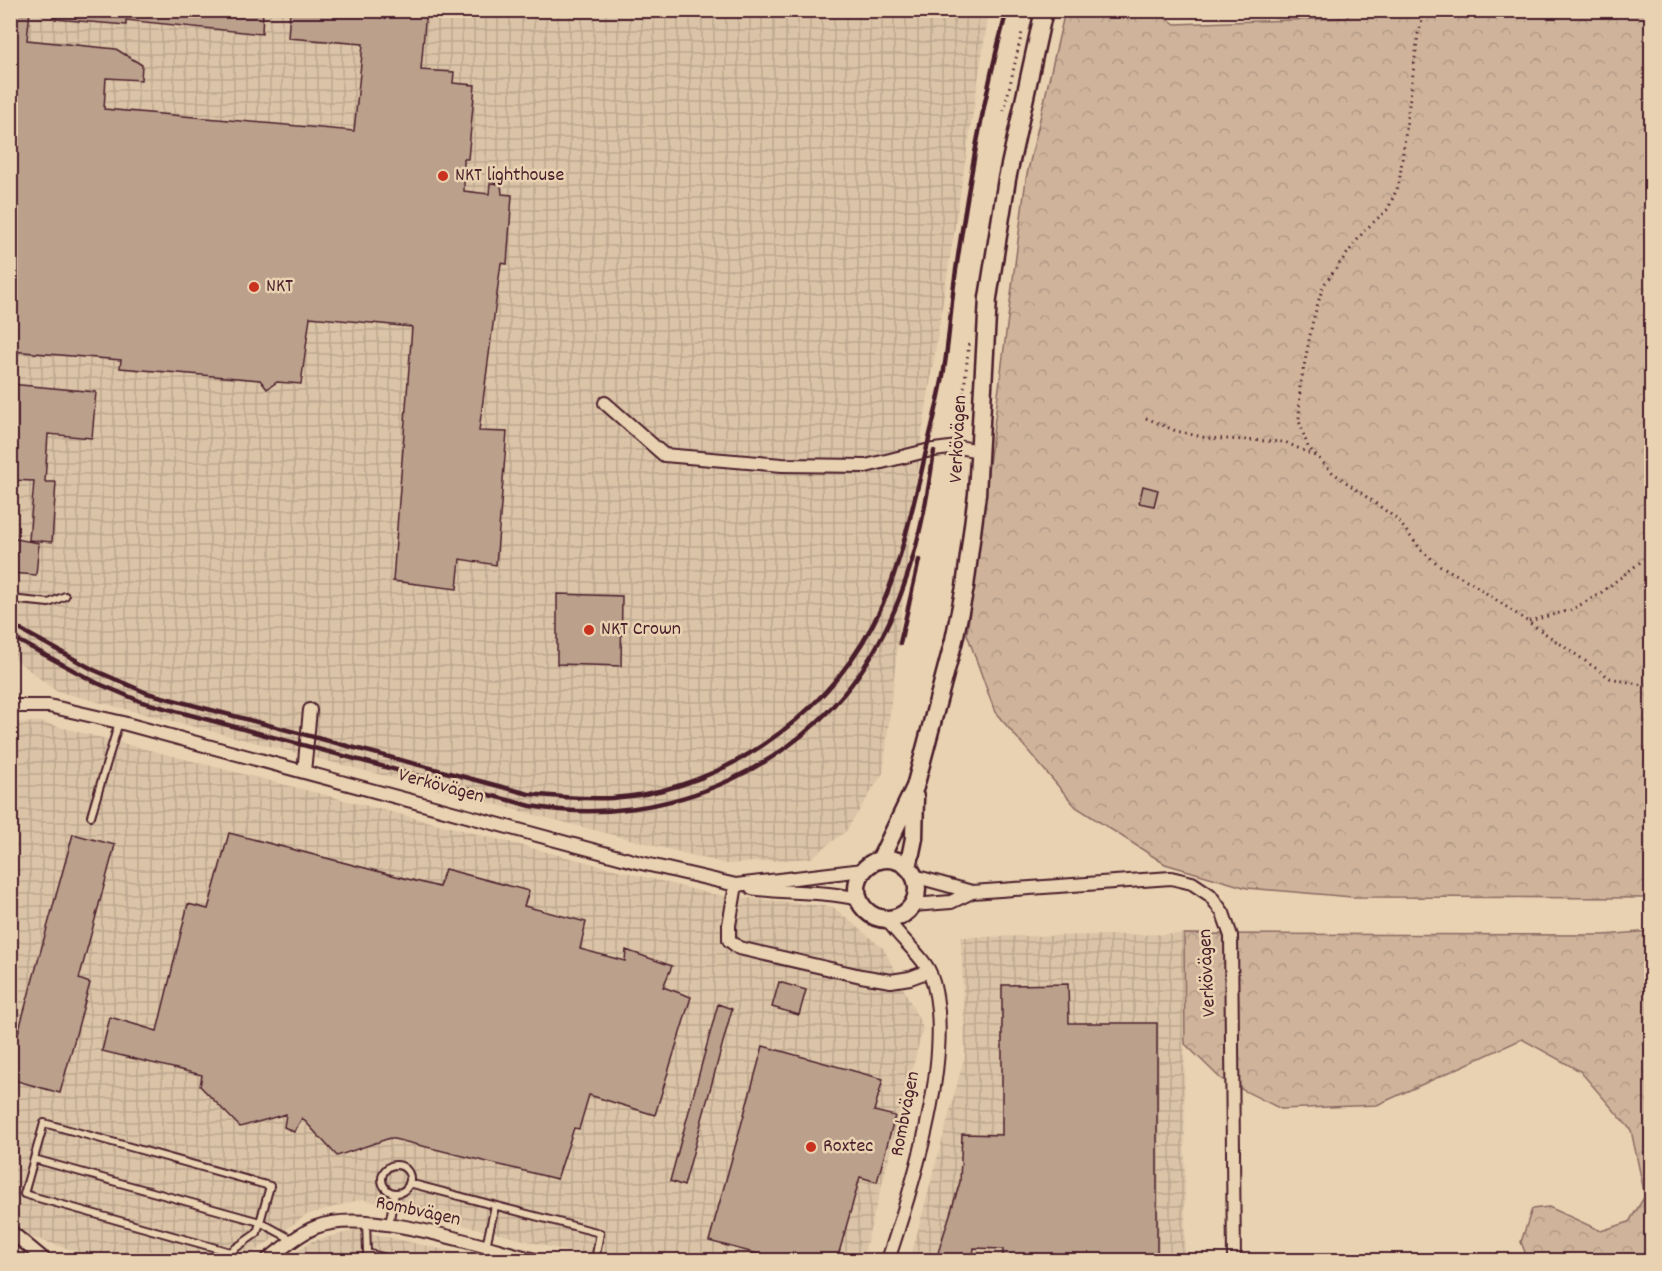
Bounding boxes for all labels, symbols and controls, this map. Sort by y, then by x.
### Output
place label: NKT lighthouse [455,162,565,190]
marker: NKT lighthouse [436,169,450,183]
place label: NKT [266,273,293,301]
marker: NKT [247,280,261,294]
street label: Verkövägen [943,394,975,484]
place label: NKT Crown [601,616,681,644]
marker: NKT Crown [582,623,596,637]
street label: Verkövägen [395,762,487,812]
street label: Verkövägen [1192,928,1224,1018]
street label: Rombvägen [884,1069,928,1159]
place label: Roxtec [823,1133,873,1161]
marker: Roxtec [804,1140,818,1154]
street label: Rombvägen [373,1189,463,1235]

